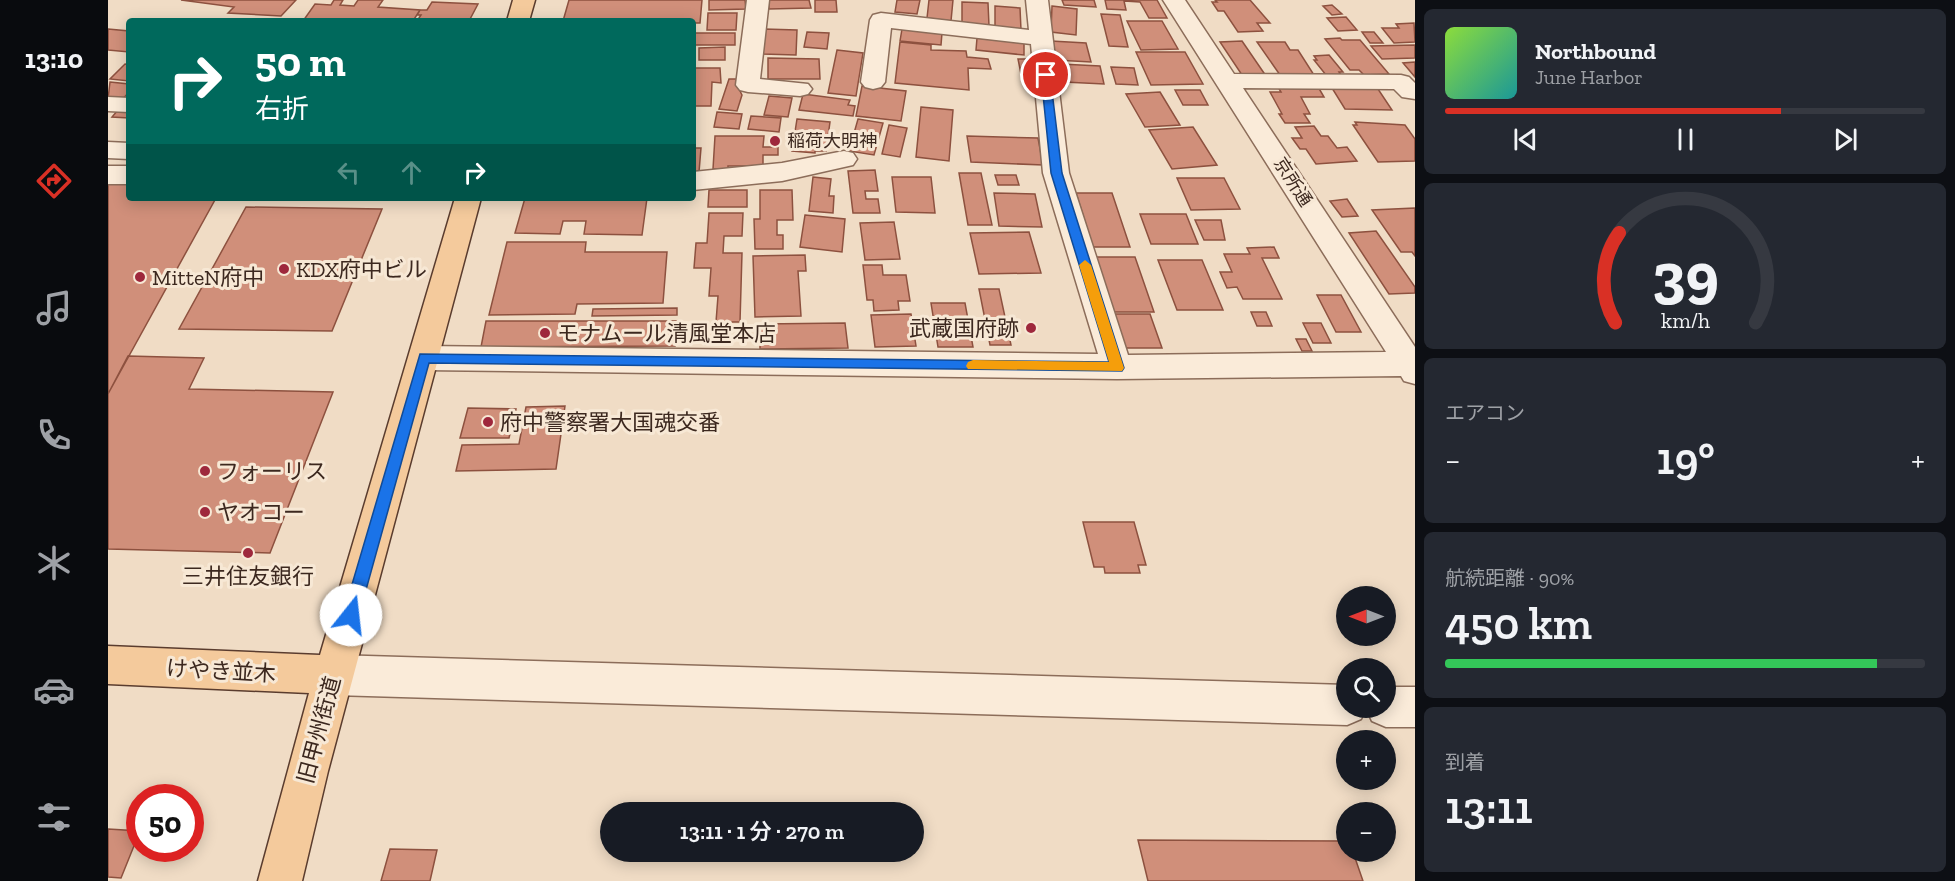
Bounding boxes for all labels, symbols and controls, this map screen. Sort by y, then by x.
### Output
text: 50 m [255,36,346,87]
text: Northbound [1535,38,1656,65]
icon: right [156,42,234,120]
text: 13:10 [25,43,83,75]
pin [1020,49,1071,100]
icon: arrive [1029,58,1062,91]
text: June Harbor [1535,65,1643,89]
text: 右折 [255,93,309,125]
icon: previous [1509,123,1542,156]
icon: pause [1669,123,1702,156]
icon: next [1829,123,1862,156]
place label: 稲荷大明神 [787,130,877,152]
marker: 稲荷大明神 [768,134,782,148]
street label: 京所通 [1269,153,1317,211]
icon: left [332,156,365,189]
icon: ahead [395,156,428,189]
icon: right [458,156,491,189]
icon: directions [33,160,75,202]
text: 39 [1652,238,1718,313]
place label: KDX府中ビル [296,256,427,283]
marker: KDX府中ビル [277,262,291,276]
place label: MitteN府中 [152,264,264,291]
marker: MitteN府中 [133,270,147,284]
icon: music [33,287,75,329]
text: km/h [1661,309,1709,334]
place label: 武蔵国府跡 [909,315,1019,342]
place label: モナムール清風堂本店 [557,320,776,347]
marker: 武蔵国府跡 [1024,321,1038,335]
marker: モナムール清風堂本店 [538,326,552,340]
text: エアコン [1445,401,1525,425]
place label: 府中警察署大国魂交番 [500,409,720,436]
icon: phone [33,414,75,456]
marker: 府中警察署大国魂交番 [481,415,495,429]
text: 19° [1657,432,1715,486]
text: − [1445,440,1460,479]
text: + [1911,440,1925,479]
place label: フォーリス [217,458,327,485]
marker: フォーリス [198,464,212,478]
place label: ヤオコー [217,499,305,526]
marker: ヤオコー [198,505,212,519]
icon: climate [33,542,75,584]
marker: 三井住友銀行 [241,546,255,560]
place label: 三井住友銀行 [182,563,314,590]
text: 航続距離 · 90% [1445,566,1574,590]
position arrow [319,583,383,647]
north arrow [1336,586,1396,646]
map controls [1336,586,1396,862]
text: 450 km [1445,597,1592,651]
street label: けやき並木 [165,655,277,687]
button: search [1336,658,1396,718]
icon: car [33,669,75,711]
street label: 旧甲州街道 [292,673,346,787]
button: + [1336,730,1396,790]
text: 到着 [1445,750,1485,774]
text: 13:11 [1445,781,1533,835]
speed limit sign: 50 [126,784,204,862]
icon: filters [33,796,75,838]
button: − [1336,802,1396,862]
text: 13:11 · 1 分 · 270 m [680,818,844,845]

